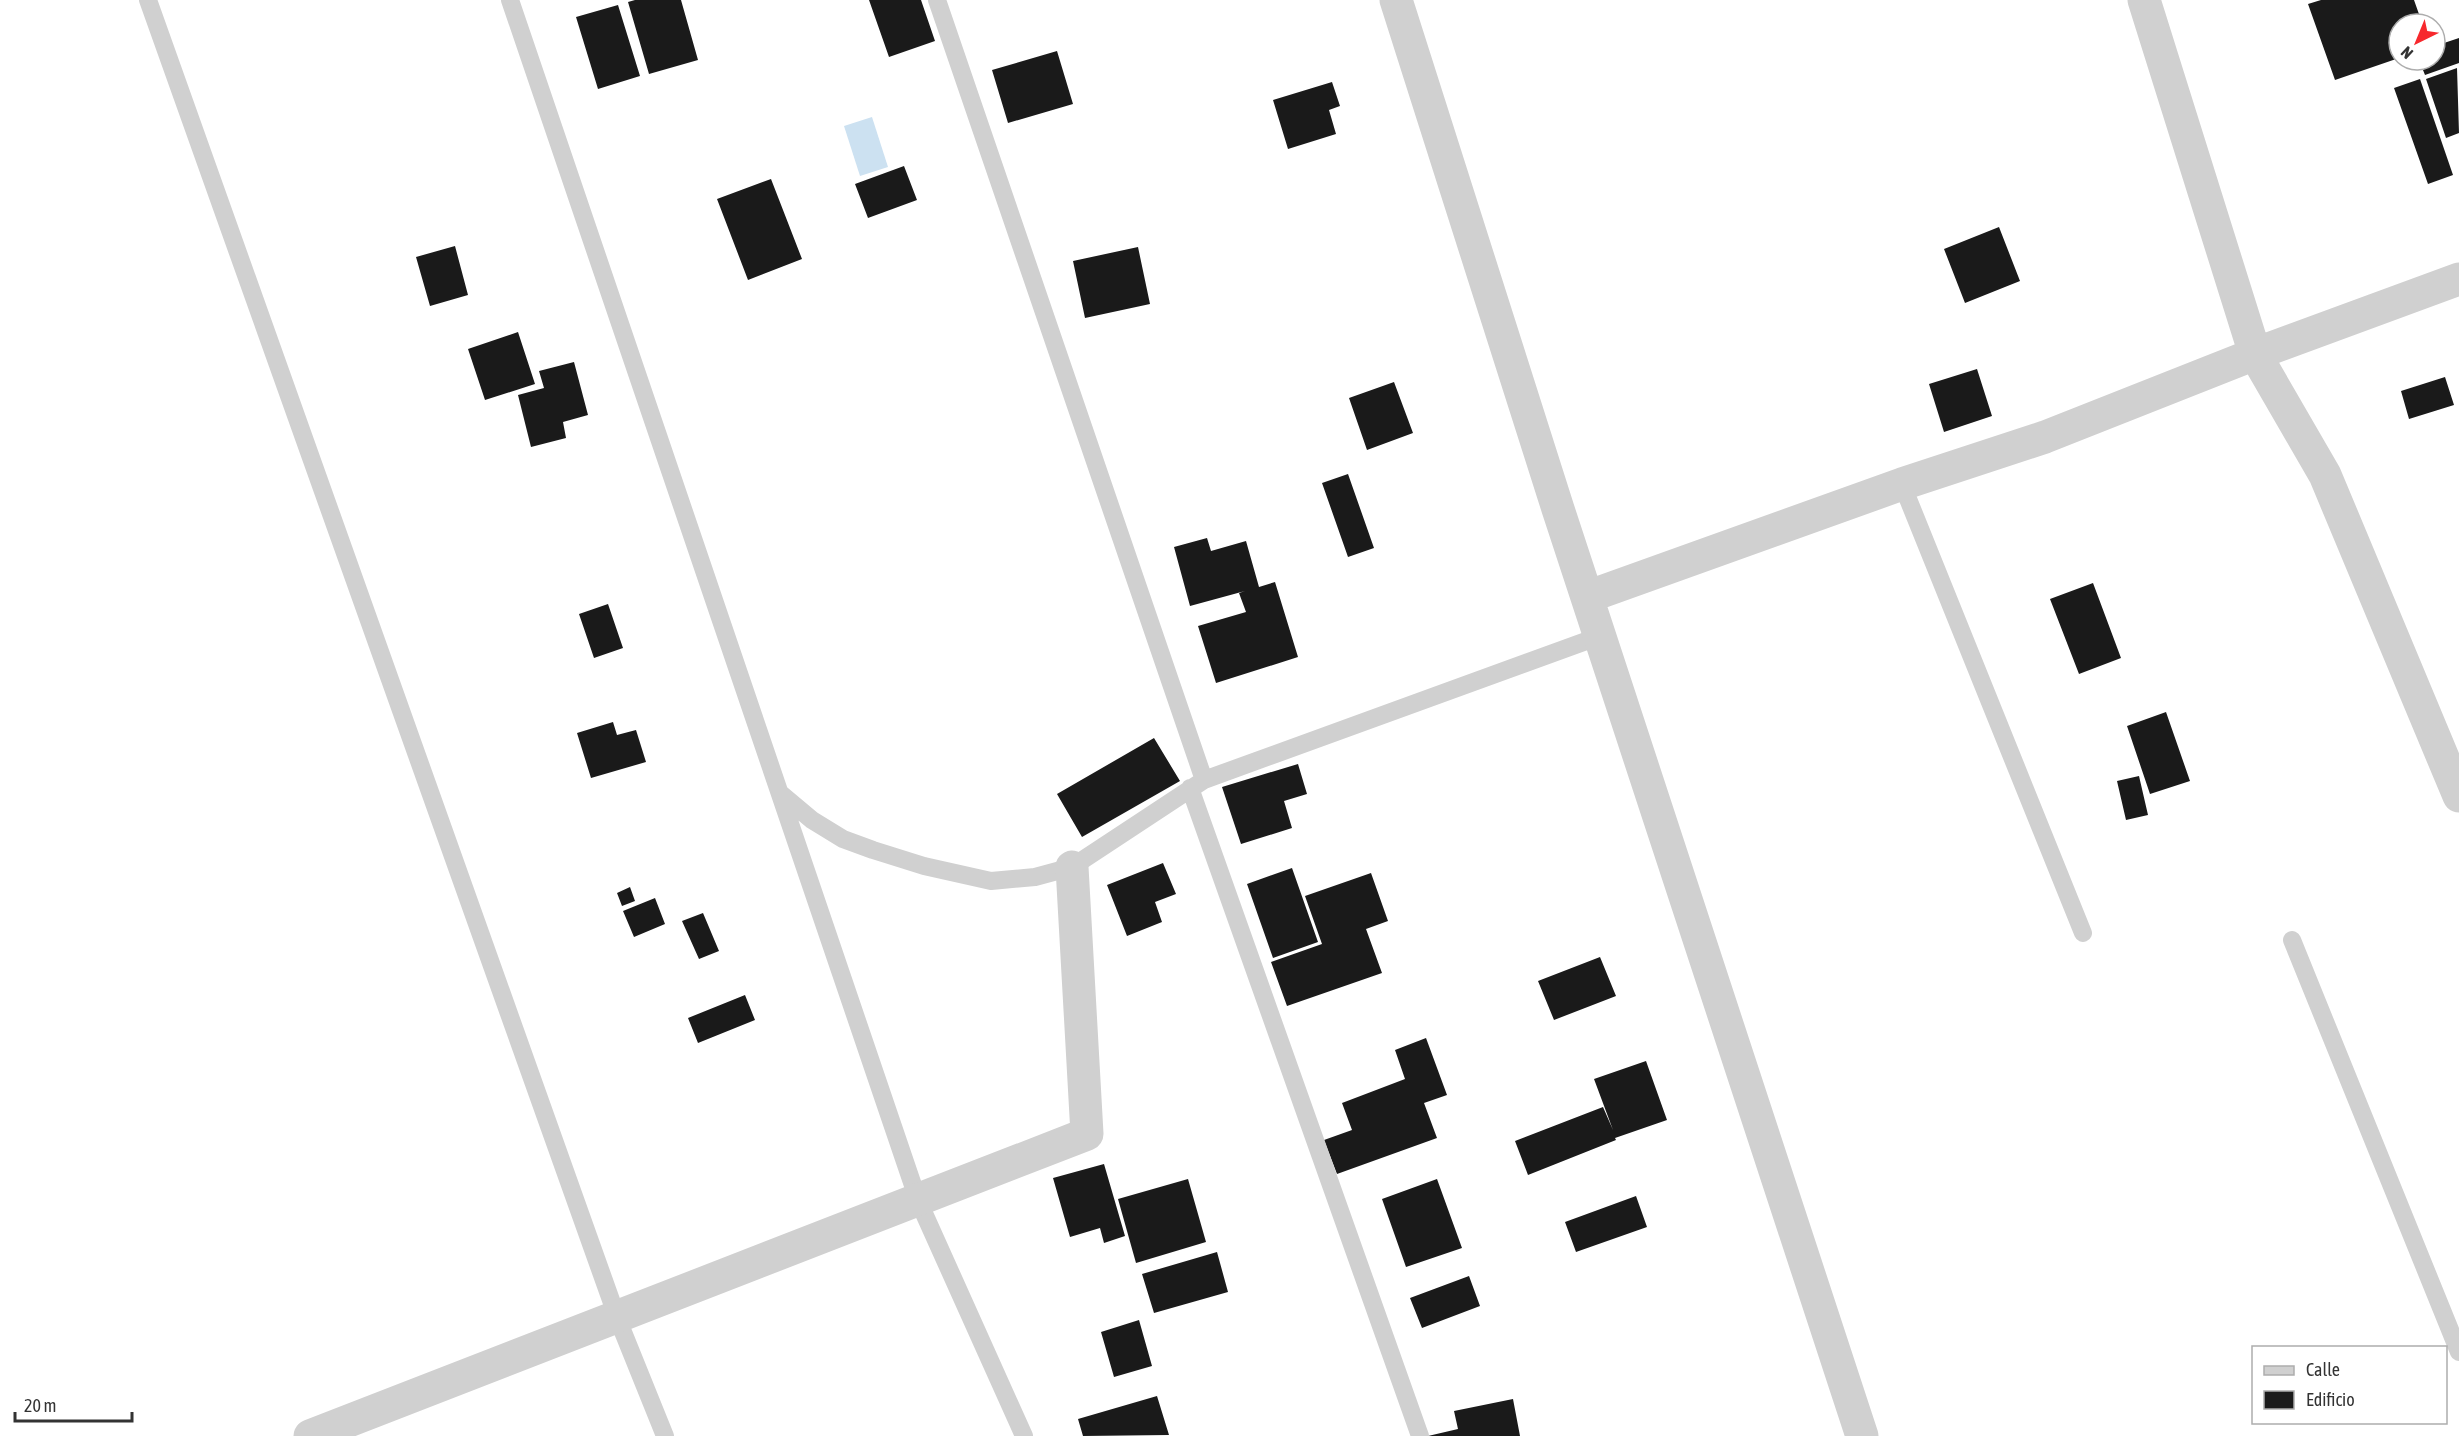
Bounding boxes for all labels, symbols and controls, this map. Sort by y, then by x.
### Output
north arrow [2387,12,2447,72]
text: N [2397,43,2416,63]
legend [2252,1346,2447,1424]
text: Calle [2306,1359,2340,1380]
scale bar [15,1385,132,1423]
text: Edificio [2306,1389,2355,1410]
text: 20 m [24,1395,56,1416]

